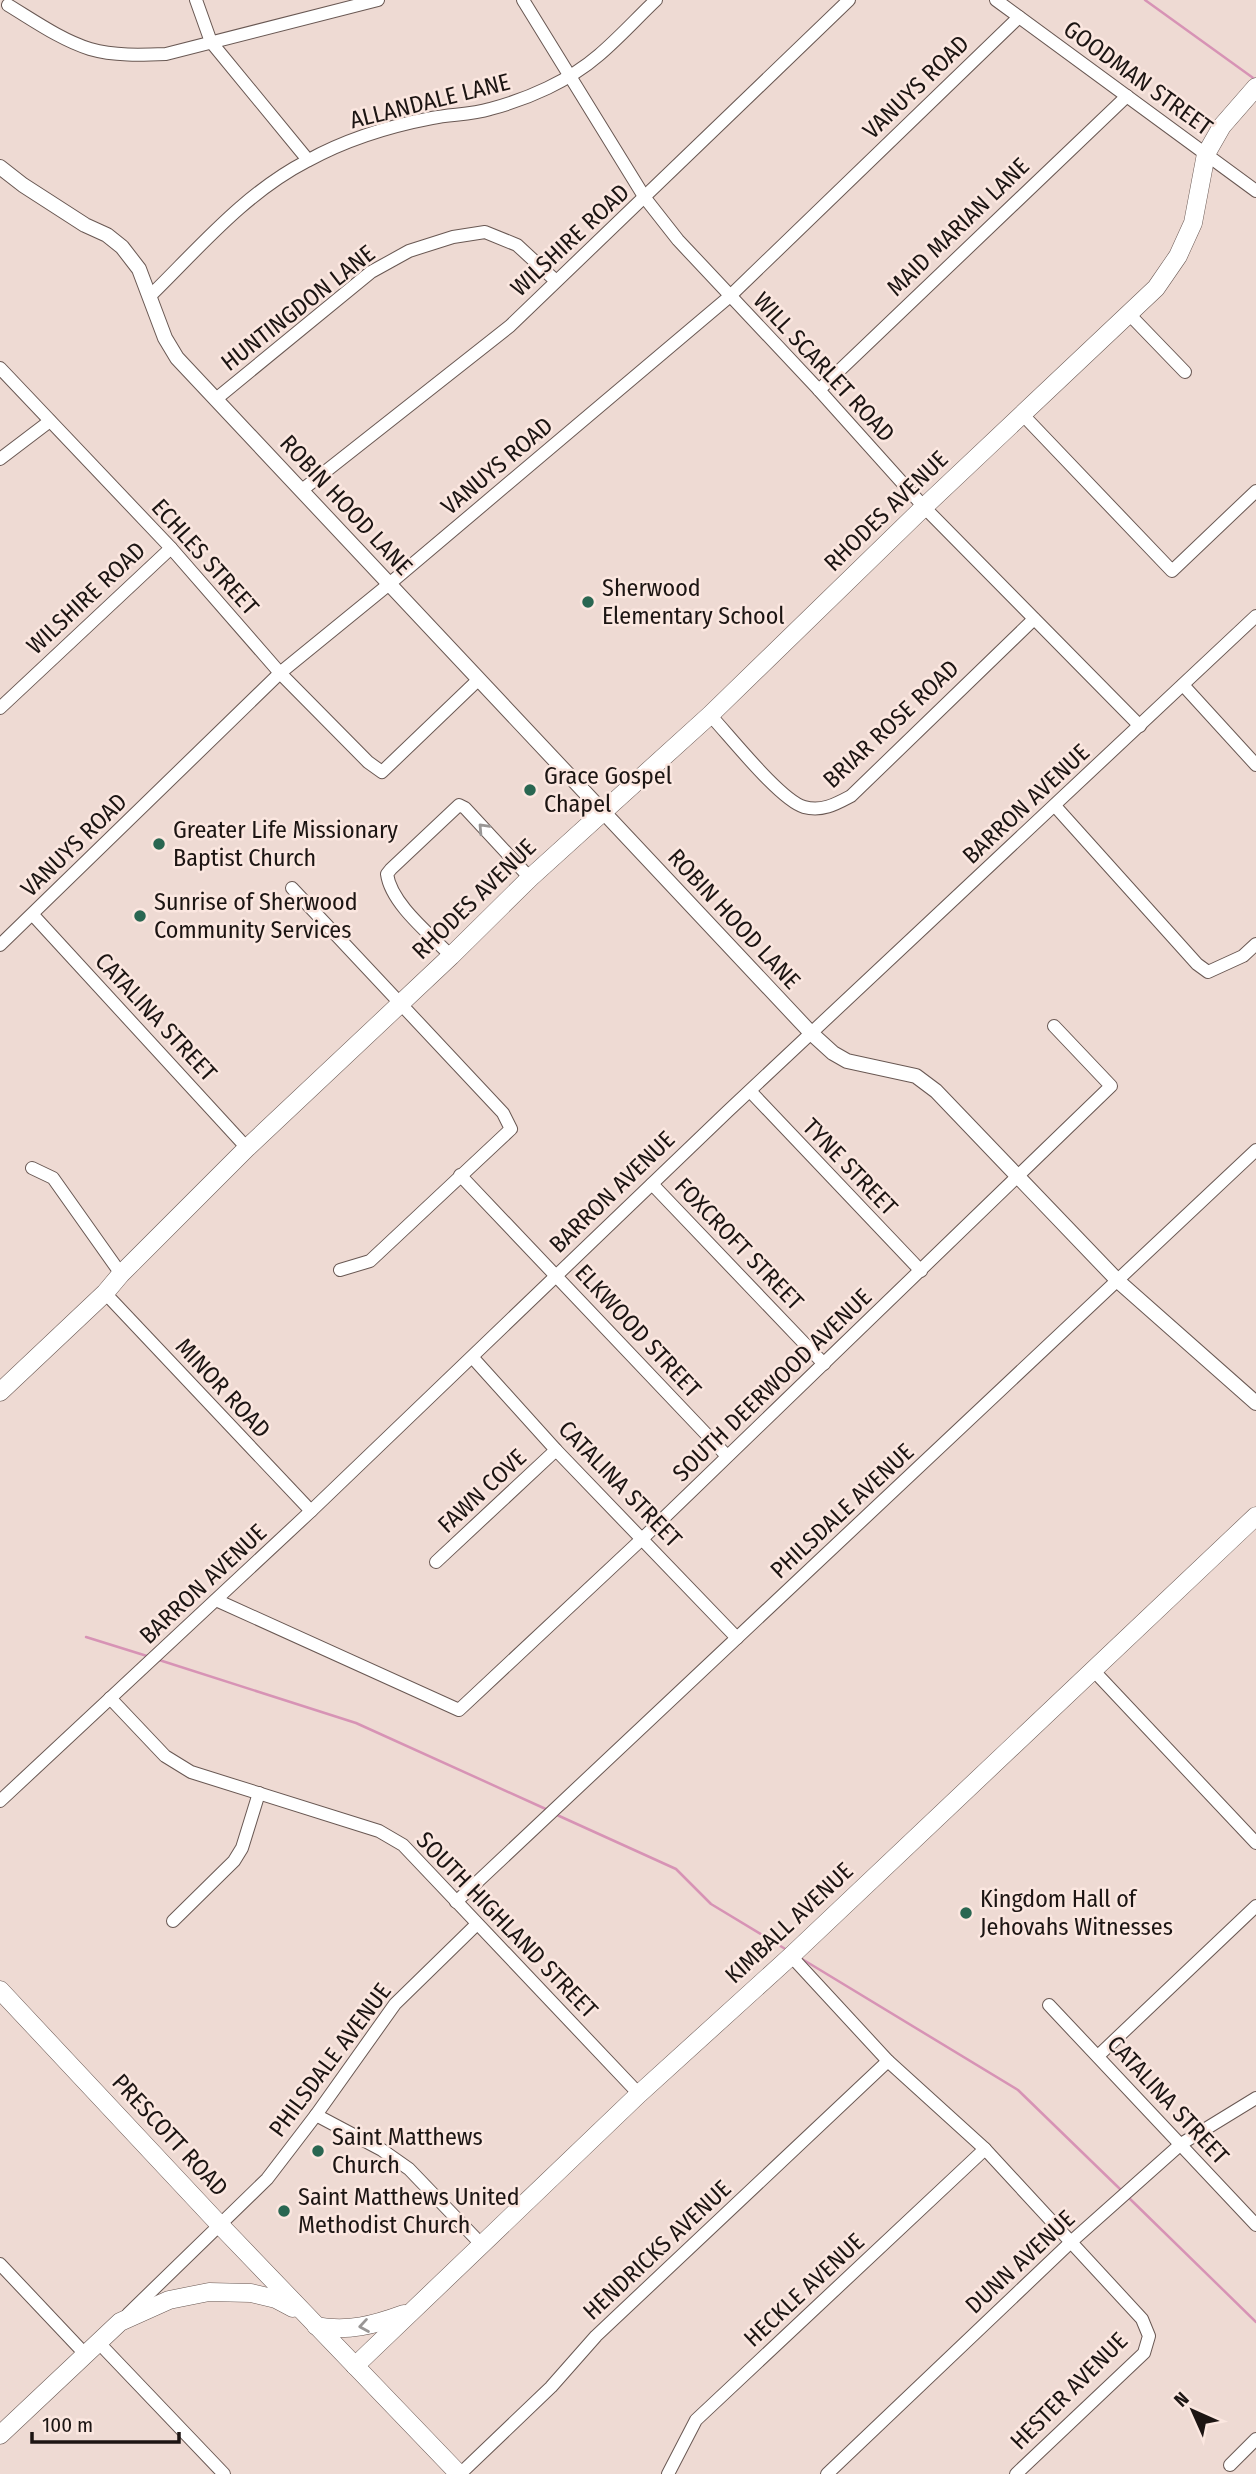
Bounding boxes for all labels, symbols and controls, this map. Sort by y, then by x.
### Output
street label: GOODMAN STREET [1058,15,1218,141]
street label: VANUYS ROAD [857,30,975,144]
street label: ALLANDALE LANE [347,68,513,134]
street label: MAID MARIAN LANE [881,152,1035,302]
street label: WILSHIRE ROAD [505,178,635,302]
street label: HUNTINGDON LANE [216,239,380,377]
street label: WILL SCARLET ROAD [748,287,900,447]
street label: VANUYS ROAD [436,411,558,521]
street label: ROBIN HOOD LANE [274,429,418,581]
street label: RHODES AVENUE [818,445,954,577]
street label: ECHLES STREET [146,493,264,621]
street label: WILSHIRE ROAD [21,536,151,660]
place label: Sherwood Elementary School [602,574,785,630]
marker: Sherwood Elementary School [580,594,596,610]
street label: BRIAR ROSE ROAD [818,654,964,794]
street label: BARRON AVENUE [957,738,1095,870]
place label: Grace Gospel Chapel [544,762,672,818]
marker: Grace Gospel Chapel [522,782,538,798]
street label: VANUYS ROAD [15,788,133,902]
place label: Greater Life Missionary Baptist Church [173,816,398,872]
one-way arrow [479,823,492,836]
street label: RHODES AVENUE [406,833,542,965]
marker: Greater Life Missionary Baptist Church [151,836,167,852]
street label: ROBIN HOOD LANE [662,843,806,995]
place label: Sunrise of Sherwood Community Services [154,888,358,944]
marker: Sunrise of Sherwood Community Services [132,908,148,924]
street label: CATALINA STREET [89,947,223,1087]
street label: TYNE STREET [797,1113,903,1221]
street label: BARRON AVENUE [544,1125,680,1259]
street label: FOXCROFT STREET [669,1172,809,1316]
street label: ELKWOOD STREET [569,1259,707,1403]
street label: SOUTH DEERWOOD AVENUE [667,1283,877,1487]
street label: MINOR ROAD [170,1332,276,1444]
street label: CATALINA STREET [553,1415,687,1553]
street label: PHILSDALE AVENUE [765,1438,919,1584]
street label: FAWN COVE [432,1443,532,1539]
street label: BARRON AVENUE [134,1518,272,1650]
street label: SOUTH HIGHLAND STREET [411,1826,603,2024]
street label: KIMBALL AVENUE [719,1857,859,1989]
place label: Kingdom Hall of Jehovahs Witnesses [980,1885,1173,1941]
marker: Kingdom Hall of Jehovahs Witnesses [958,1905,974,1921]
street label: PHILSDALE AVENUE [263,1978,397,2142]
street label: CATALINA STREET [1101,2030,1235,2170]
street label: PRESCOTT ROAD [106,2068,234,2202]
place label: Saint Matthews Church [332,2123,483,2179]
marker: Saint Matthews Church [310,2143,326,2159]
street label: HENDRICKS AVENUE [577,2174,737,2326]
place label: Saint Matthews United Methodist Church [298,2183,520,2239]
marker: Saint Matthews United Methodist Church [276,2203,292,2219]
street label: DUNN AVENUE [960,2205,1080,2319]
street label: HECKLE AVENUE [738,2227,870,2353]
one-way arrow [358,2318,370,2333]
street label: HESTER AVENUE [1005,2327,1133,2455]
north arrow [1158,2376,1228,2446]
text: N [1169,2387,1193,2411]
scale bar [32,2400,178,2444]
text: 100 m [42,2412,93,2438]

